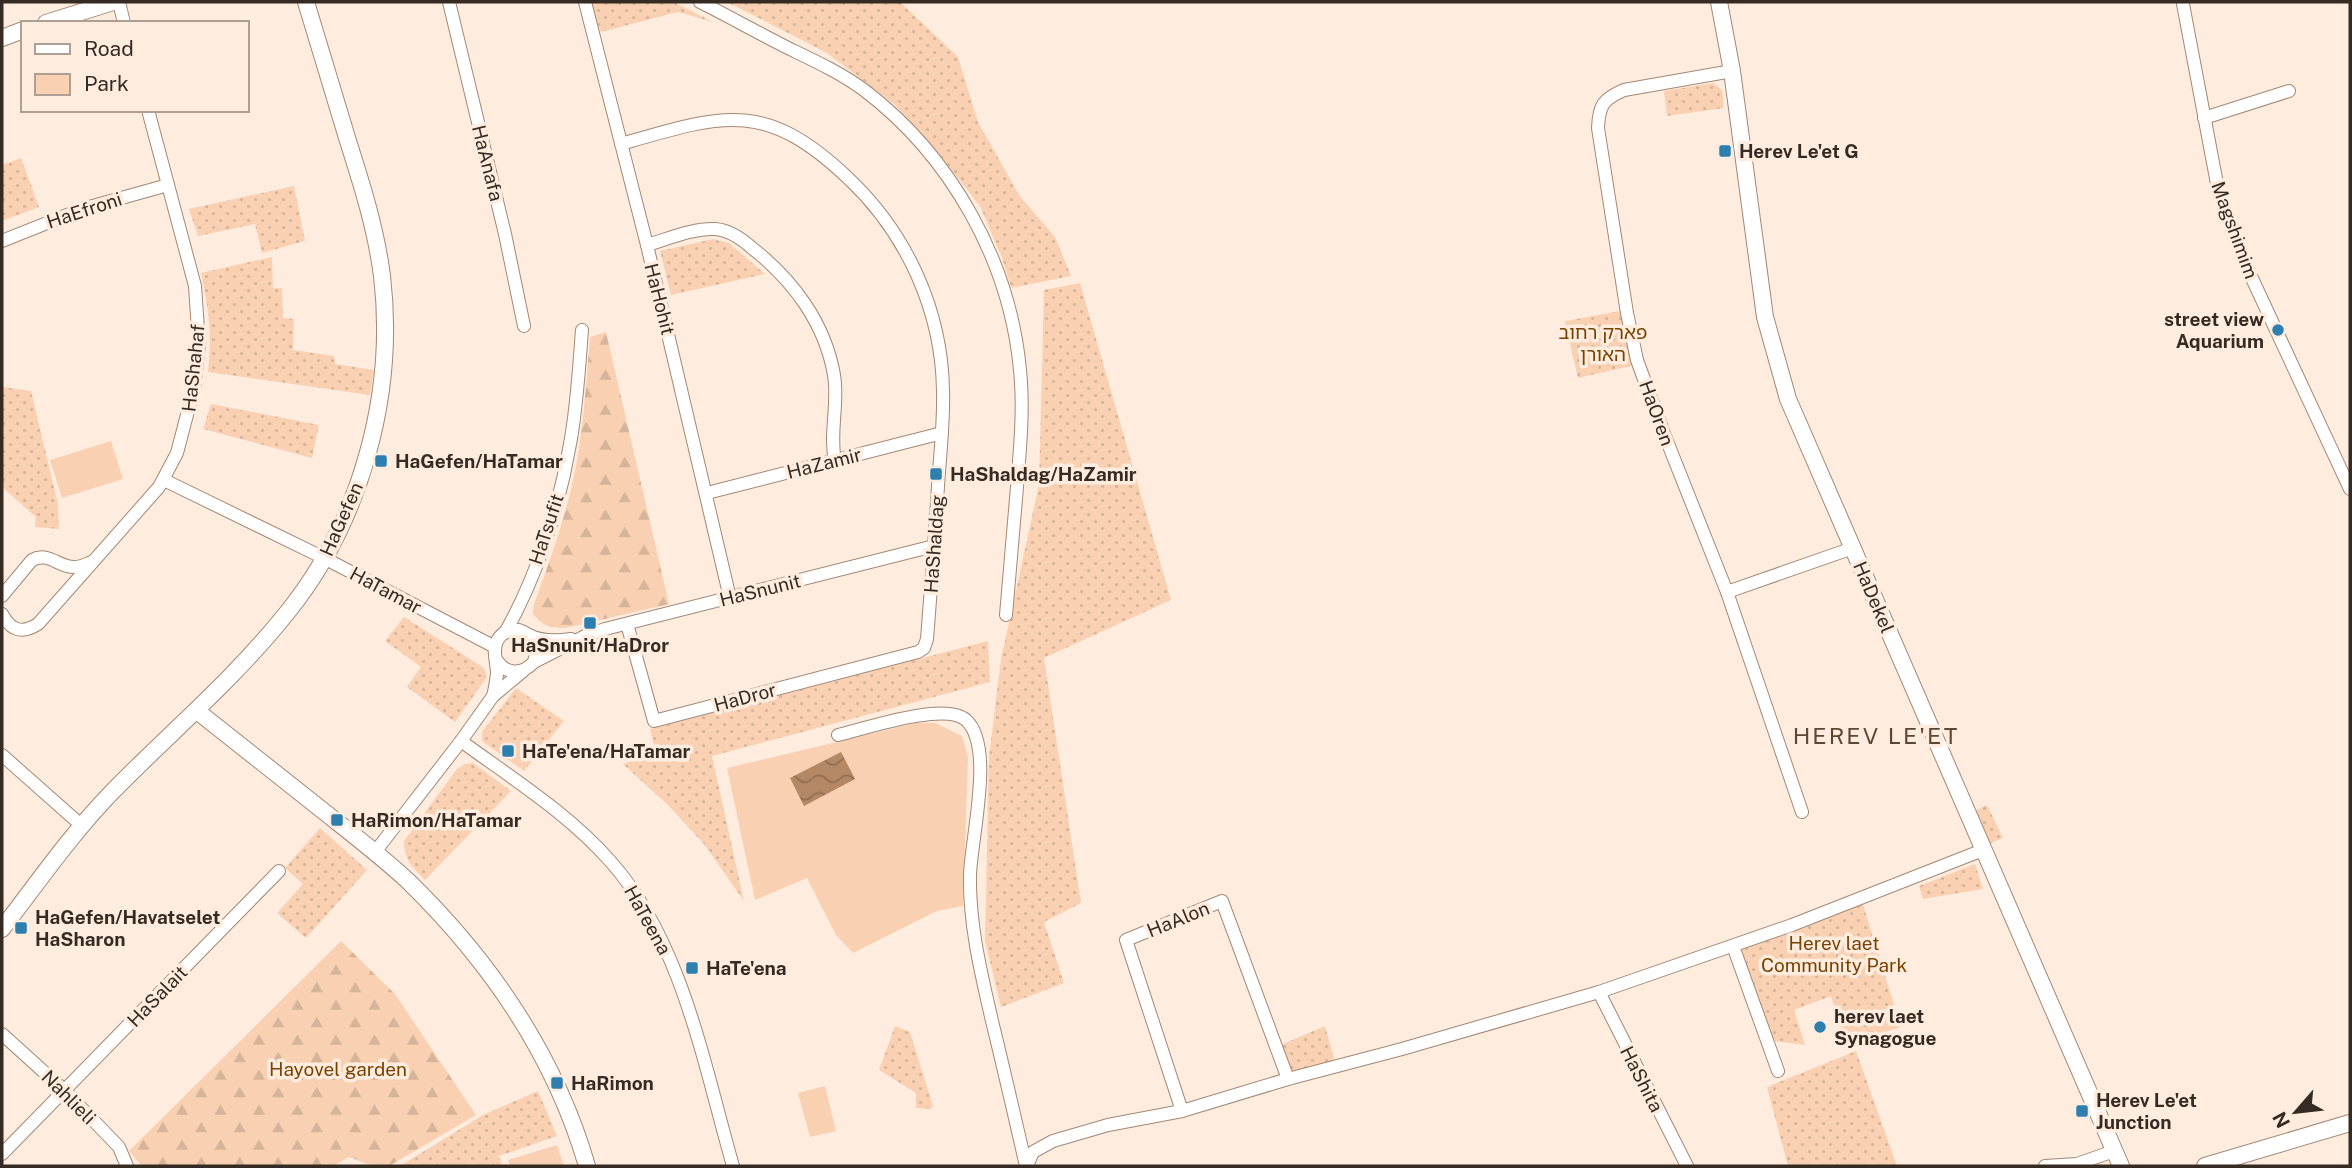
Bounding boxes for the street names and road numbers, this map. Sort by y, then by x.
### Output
street label: HaAnafa [468,123,508,203]
street label: Magshimim [2207,178,2263,282]
street label: HaEfroni [44,188,124,232]
street label: HaHohit [640,261,680,337]
street label: HaShahaf [177,323,209,413]
street label: HaOren [1635,377,1679,449]
street label: HaZamir [784,443,864,483]
street label: HaGefen [315,479,367,559]
street label: HaTsufit [524,491,568,567]
street label: HaShaldag [920,494,948,594]
street label: HaDekel [1849,558,1899,636]
street label: HaTamar [346,562,426,618]
street label: HaSnunit [717,569,803,611]
street label: HaDror [711,678,779,716]
street label: HaTeena [620,882,676,958]
street label: HaAlon [1144,897,1212,941]
street label: HaSalait [123,961,191,1031]
street label: HaShita [1616,1042,1668,1116]
street label: Nahlieli [37,1065,101,1129]

